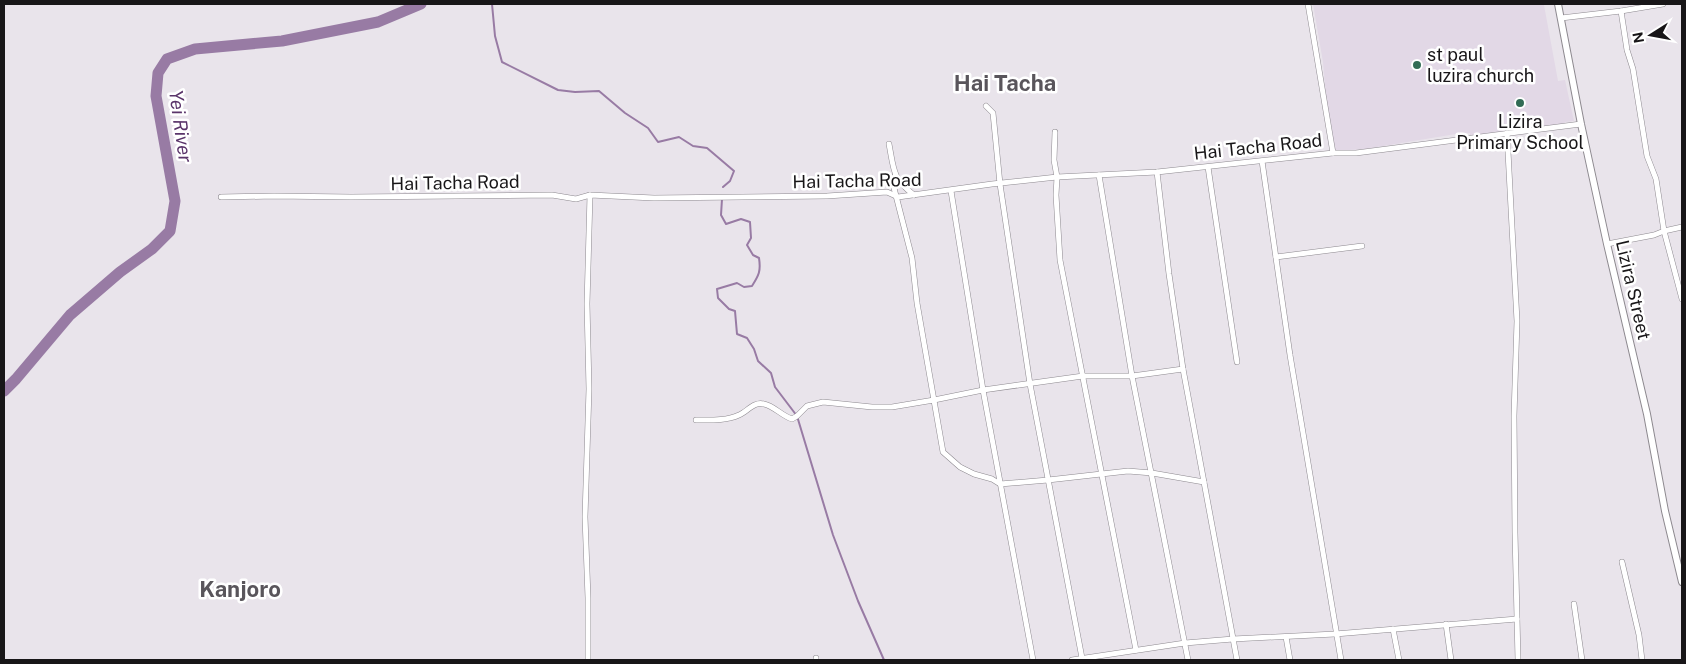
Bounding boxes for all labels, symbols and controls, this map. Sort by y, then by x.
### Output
north arrow [1626,10,1676,60]
text: N [1629,31,1647,44]
place label: st paul luzira church [1427,44,1534,86]
marker: st paul luzira church [1411,59,1423,71]
district label: Hai Tacha [954,70,1056,96]
water label: Yei River [165,88,197,164]
marker: Lizira Primary School [1514,97,1526,109]
place label: Lizira Primary School [1456,111,1584,153]
street label: Hai Tacha Road [1193,129,1323,164]
street label: Hai Tacha Road [792,169,922,192]
street label: Hai Tacha Road [390,171,520,194]
street label: Lizira Street [1612,238,1655,342]
district label: Kanjoro [199,576,281,602]

